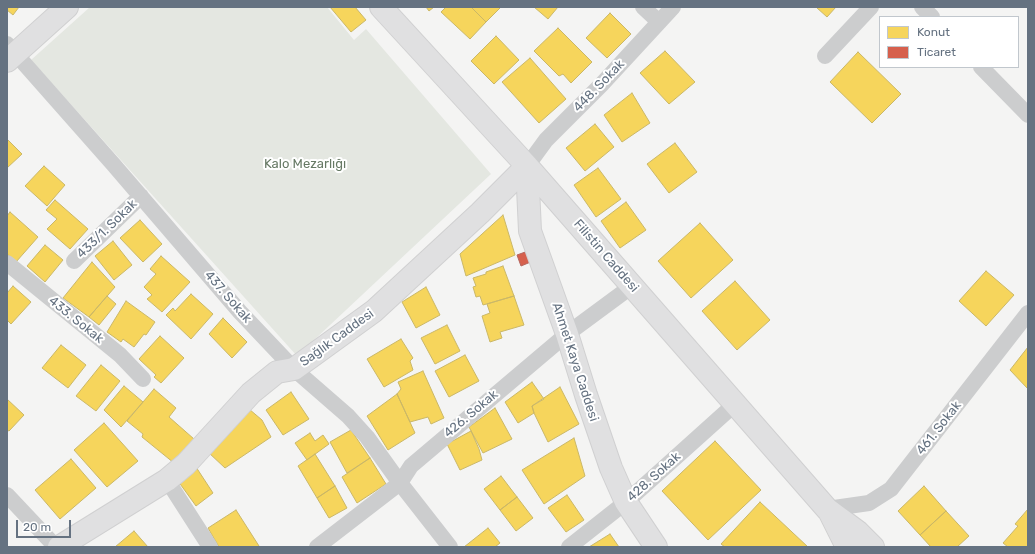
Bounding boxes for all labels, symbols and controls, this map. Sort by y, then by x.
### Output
legend [879,16,1019,68]
text: Konut [917,25,950,39]
text: Ticaret [917,45,956,59]
street label: 448. Sokak [570,57,628,115]
park label: Kalo Mezarlığı [264,156,346,172]
street label: 433/1. Sokak [74,196,140,262]
street label: Filistin Caddesi [570,216,642,296]
street label: 437. Sokak [201,268,255,326]
street label: 433. Sokak [45,293,107,347]
street label: Ahmet Kaya Caddesi [548,301,602,423]
street label: Sağlık Caddesi [297,306,377,370]
street label: 426. Sokak [441,387,501,441]
street label: 461. Sokak [913,398,965,458]
street label: 428. Sokak [624,449,684,505]
scale bar [18,512,73,538]
text: 20 m [23,520,51,534]

